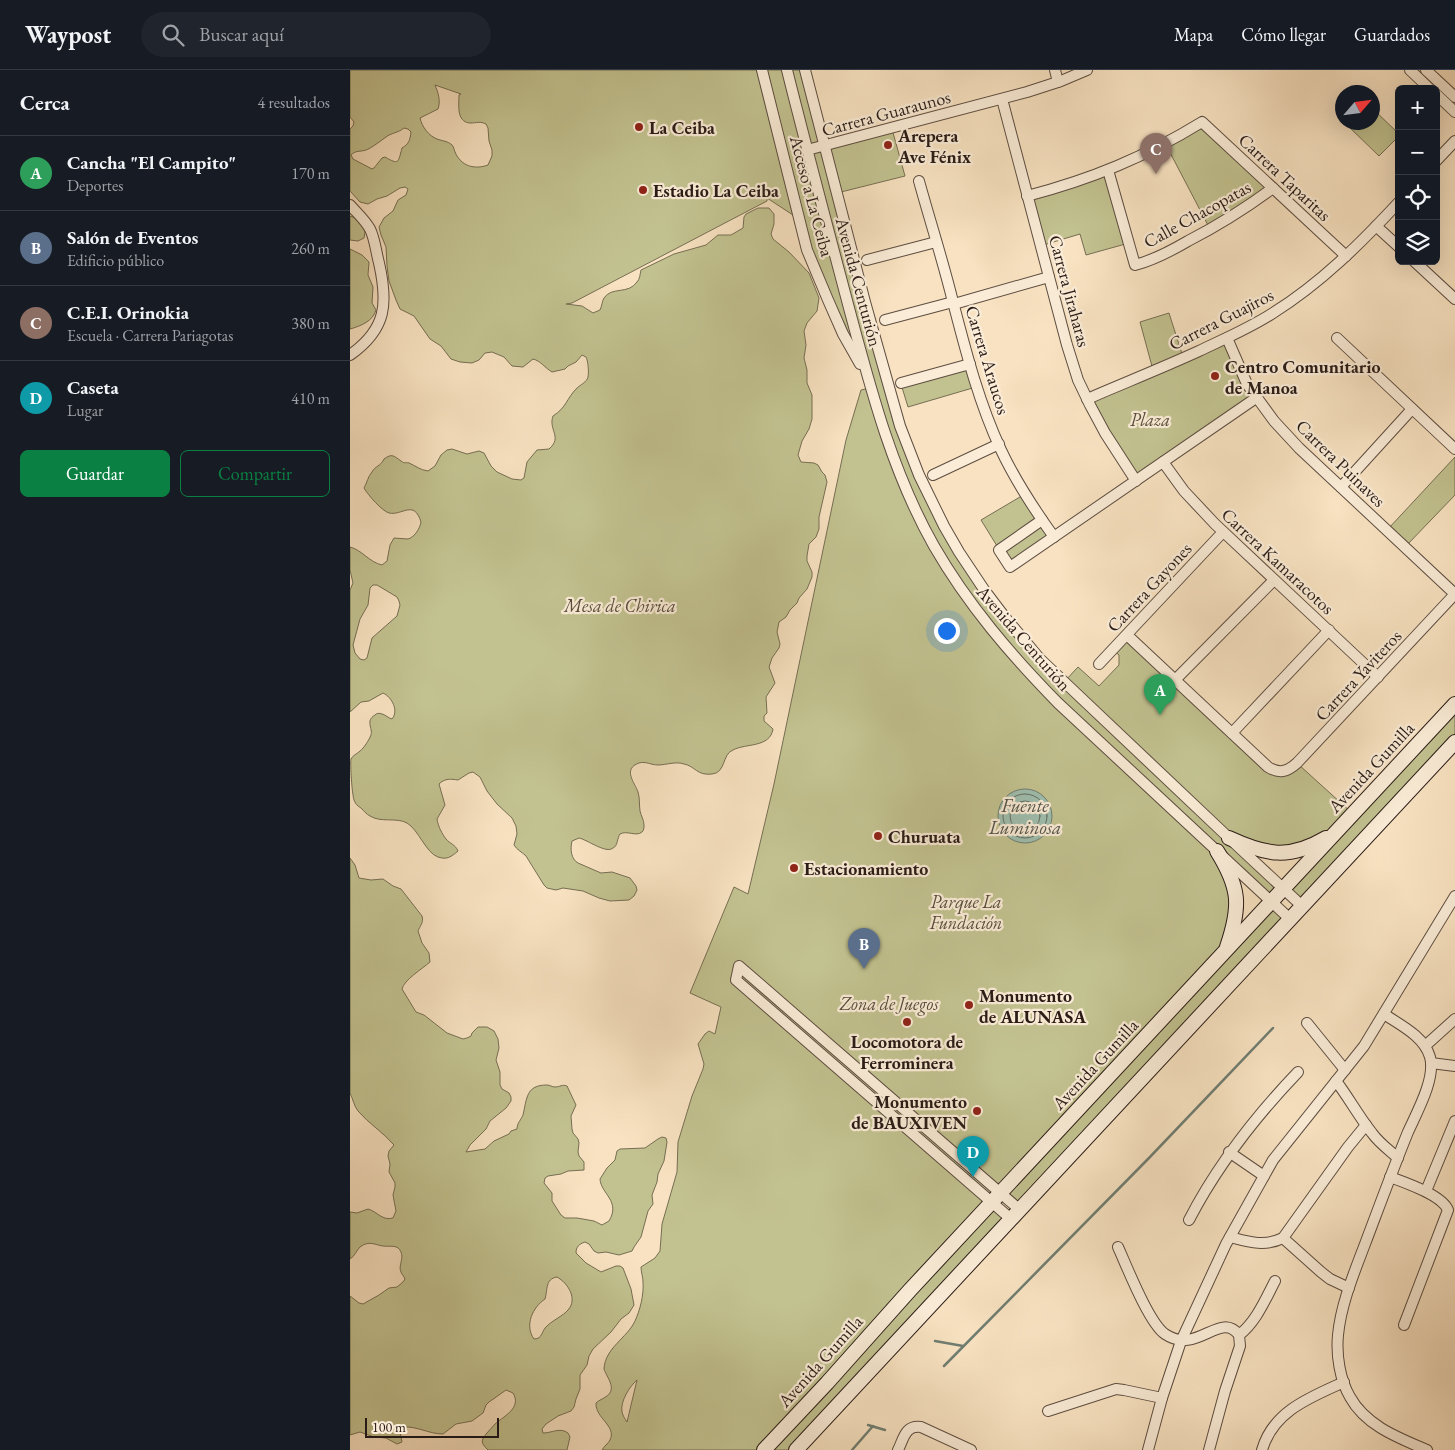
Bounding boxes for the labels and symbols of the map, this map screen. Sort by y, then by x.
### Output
street label: Carrera Guaraunos [819,85,953,141]
north arrow [1335,85,1380,130]
place label: La Ceiba [649,116,715,139]
marker: La Ceiba [633,121,645,133]
place label: Arepera Ave Fénix [897,124,971,168]
street label: Carrera Taparitas [1234,128,1336,226]
street label: Acceso a La Ceiba [785,132,839,260]
pin: C [1140,133,1172,174]
marker: Arepera Ave Fénix [882,139,894,151]
street label: Calle Chacopatas [1139,175,1255,253]
place label: Estadio La Ceiba [653,179,779,202]
marker: Estadio La Ceiba [637,184,649,196]
street label: Avenida Centurión [830,214,887,350]
street label: Carrera Jiraharas [1044,232,1096,350]
street label: Carrera Guajiros [1165,283,1277,355]
street label: Carrera Araucos [961,303,1016,417]
place label: Centro Comunitario de Manoa [1225,355,1381,399]
marker: Centro Comunitario de Manoa [1209,370,1221,382]
park label: Plaza [1130,408,1170,431]
street label: Carrera Puinaves [1291,414,1391,512]
street label: Carrera Kamaracotos [1217,503,1339,619]
street label: Carrera Gayones [1102,537,1197,637]
street label: Avenida Centurión [971,580,1077,696]
park label: Mesa de Chirica [563,594,676,617]
your location [934,618,960,644]
street label: Carrera Yaviteros [1310,624,1406,726]
pin: A [1144,674,1176,715]
street label: Avenida Gumilla [1322,716,1420,818]
water label: Fuente Luminosa [988,793,1061,840]
place label: Churuata [888,825,961,848]
marker: Churuata [872,830,884,842]
place label: Estacionamiento [804,857,928,880]
marker: Estacionamiento [788,862,800,874]
park label: Parque La Fundación [929,890,1002,934]
pin: B [848,928,880,969]
place label: Monumento de ALUNASA [979,984,1087,1028]
park label: Zona de Juegos [839,992,939,1016]
marker: Monumento de ALUNASA [963,999,975,1011]
street label: Avenida Gumilla [1046,1013,1144,1115]
marker: Locomotora de Ferrominera [901,1016,913,1028]
place label: Locomotora de Ferrominera [851,1030,964,1074]
place label: Monumento de BAUXIVEN [851,1090,967,1134]
marker: Monumento de BAUXIVEN [971,1105,983,1117]
pin: D [957,1136,989,1177]
street label: Avenida Gumilla [772,1309,868,1413]
scale bar [365,1415,499,1438]

